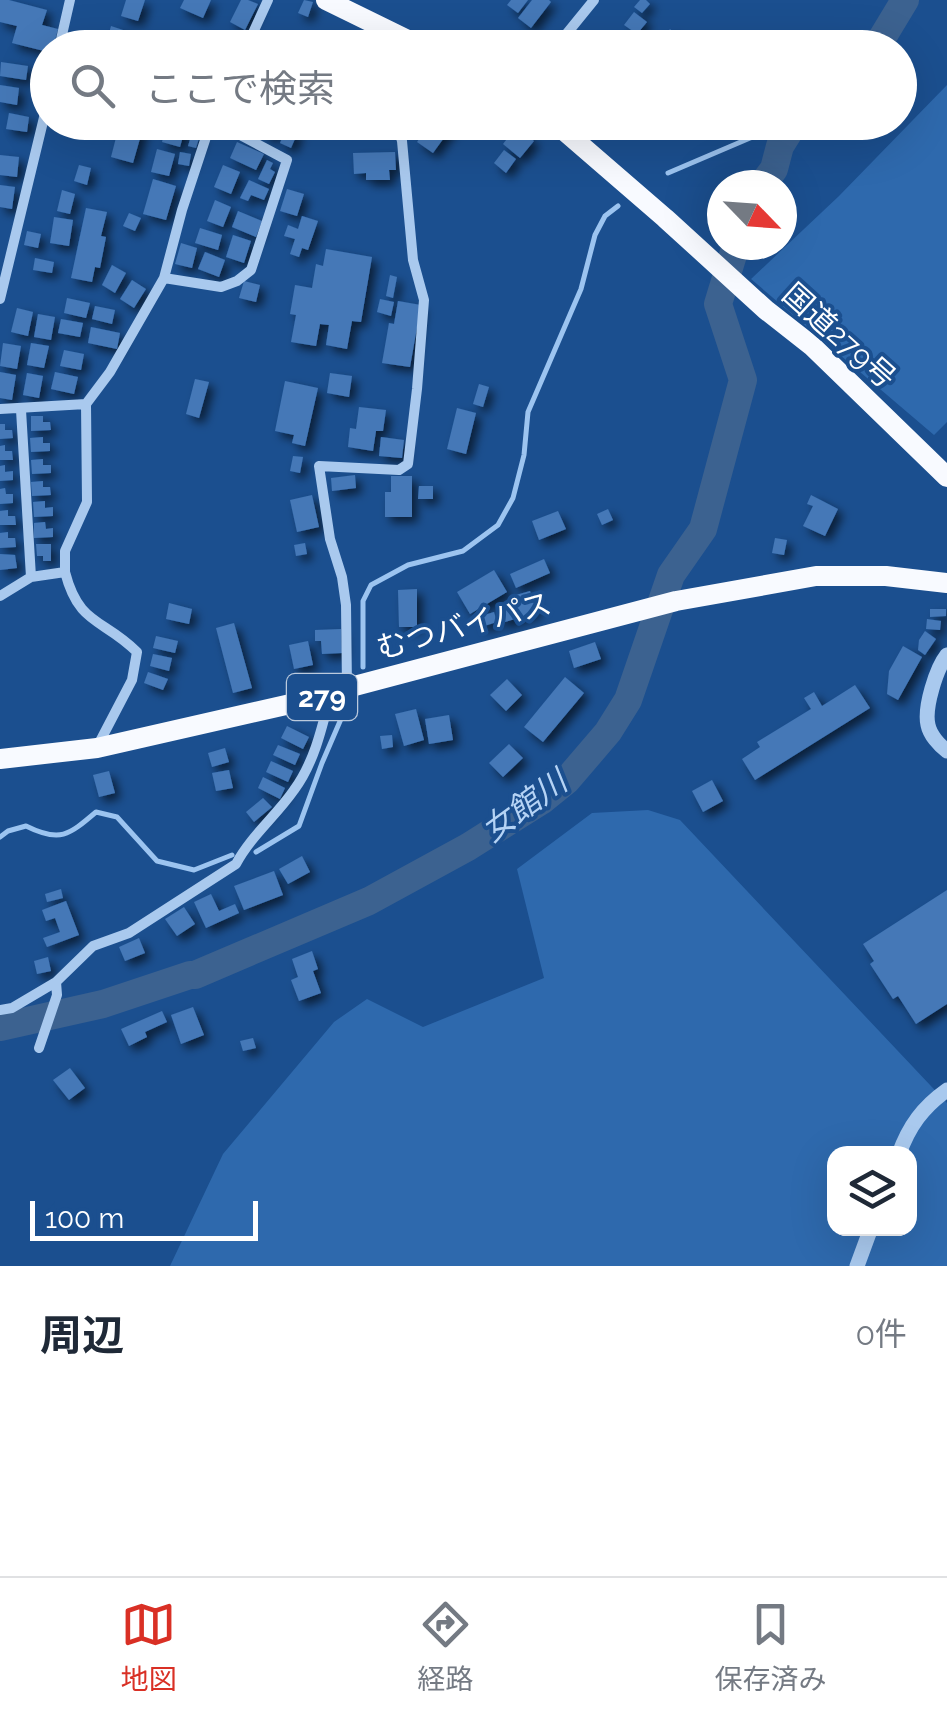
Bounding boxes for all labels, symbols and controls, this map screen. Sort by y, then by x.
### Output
search box [30,30,917,140]
icon: search [65,58,120,113]
text: ここで検索 [145,66,335,111]
north arrow [707,170,797,260]
street label: 国道279号 [776,276,903,395]
street label: むつバイパス [373,585,555,666]
road number: 279 [287,674,357,720]
water label: 女館川 [474,761,576,849]
map controls [827,1146,917,1236]
button: layers [827,1146,917,1236]
scale bar [30,1196,258,1240]
text: 100 m [45,1202,124,1235]
text: 周辺 [40,1311,124,1360]
text: 0件 [855,1315,907,1352]
tab: 地図 [120,1597,177,1697]
tab: 経路 [417,1597,474,1697]
tab: 保存済み [714,1597,827,1697]

